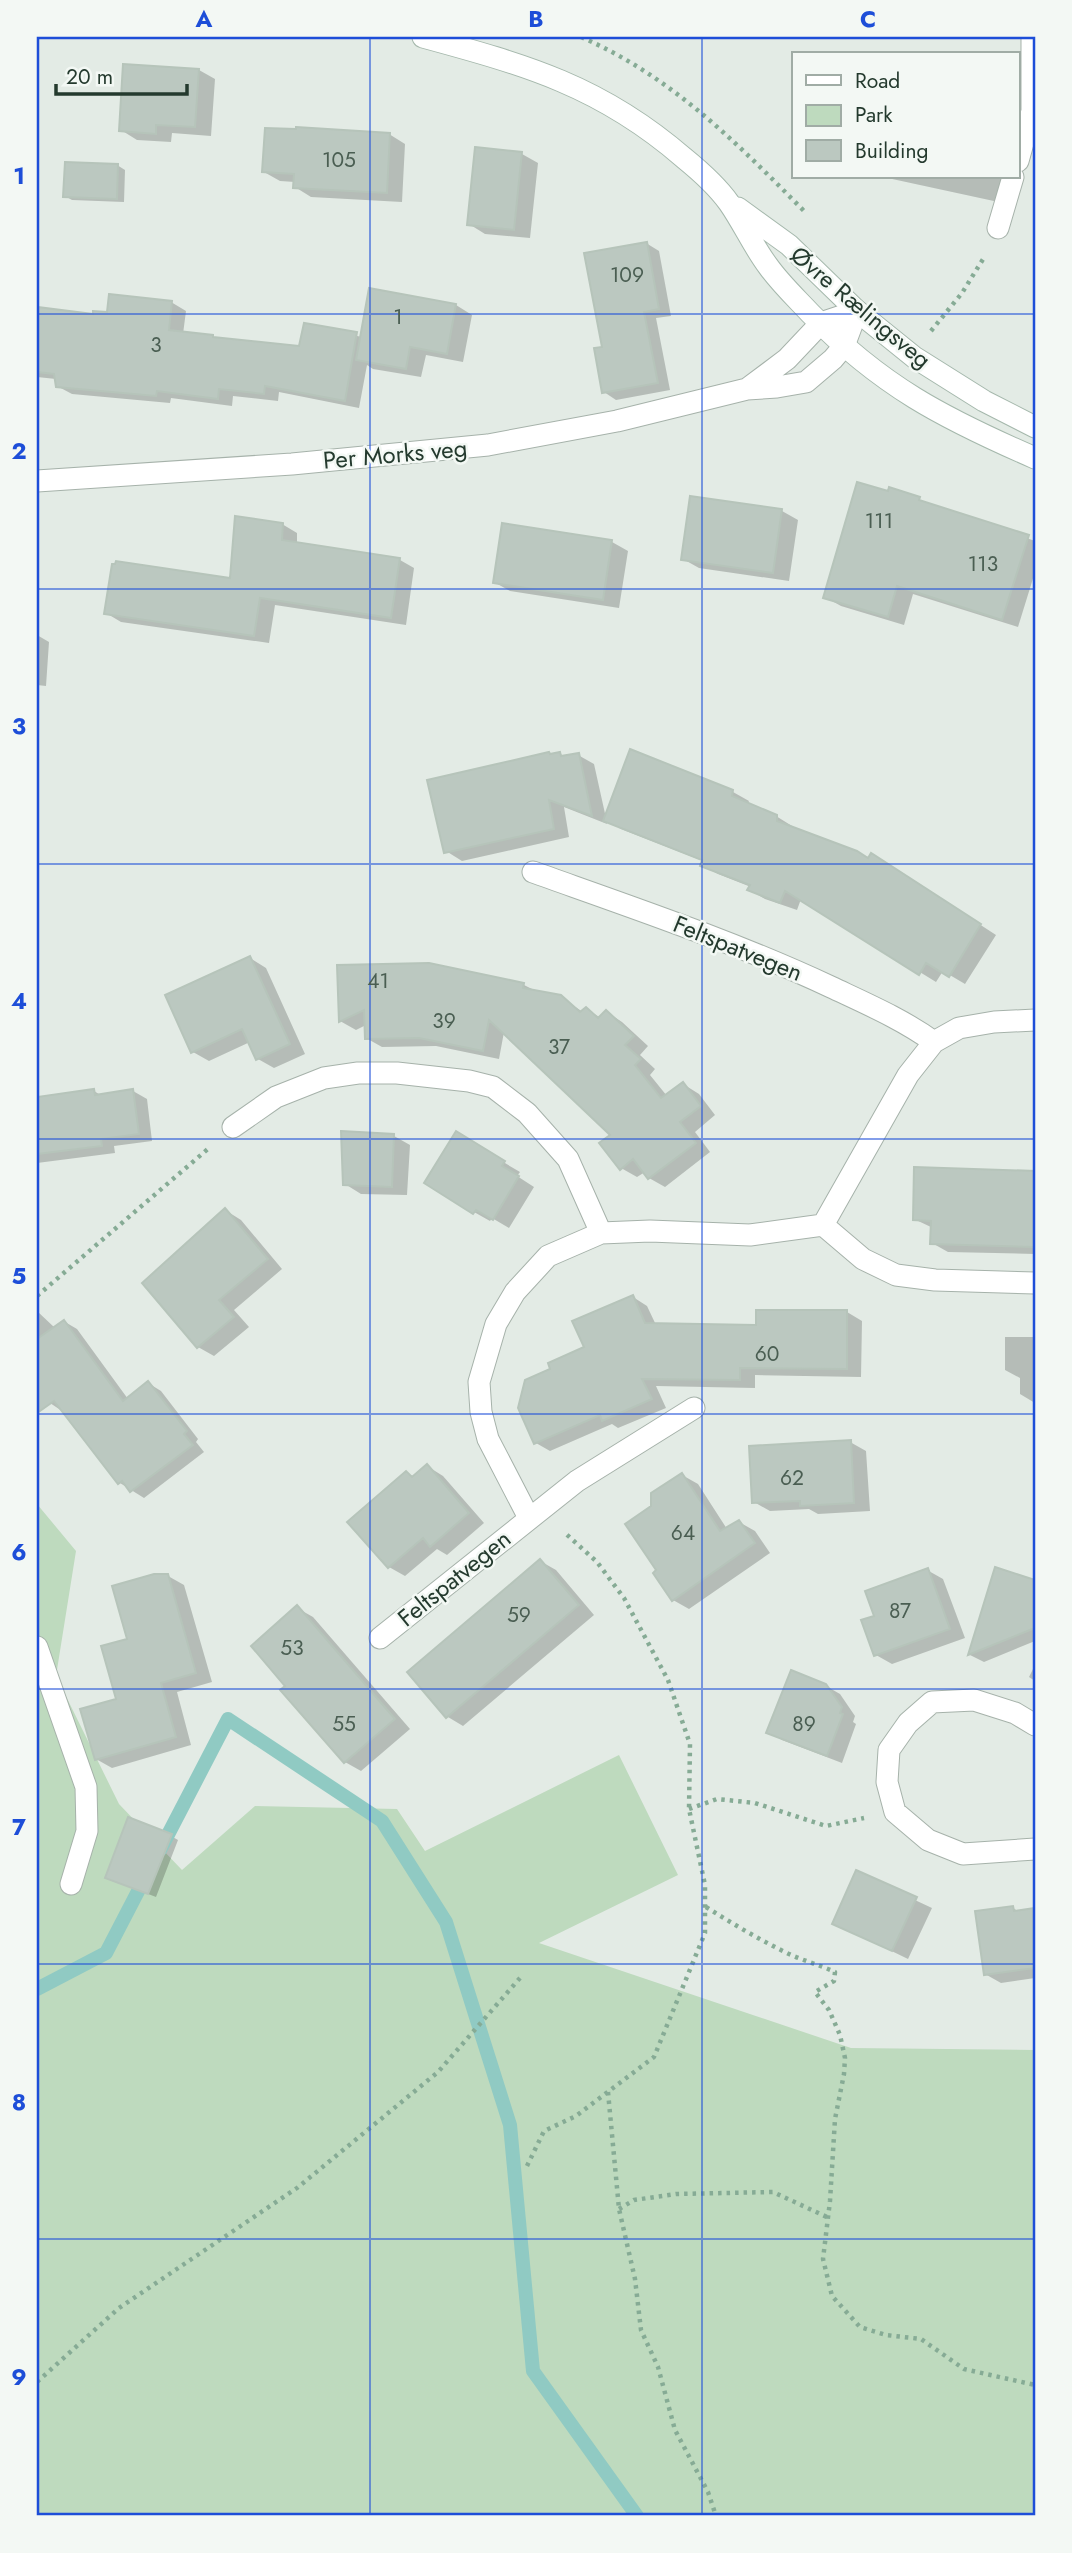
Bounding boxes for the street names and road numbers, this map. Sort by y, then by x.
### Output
street label: Øvre Rælingsveg [783,238,939,376]
street label: Per Morks veg [321,430,469,478]
street label: Feltspatvegen [668,906,808,990]
street label: Feltspatvegen [390,1521,518,1635]

